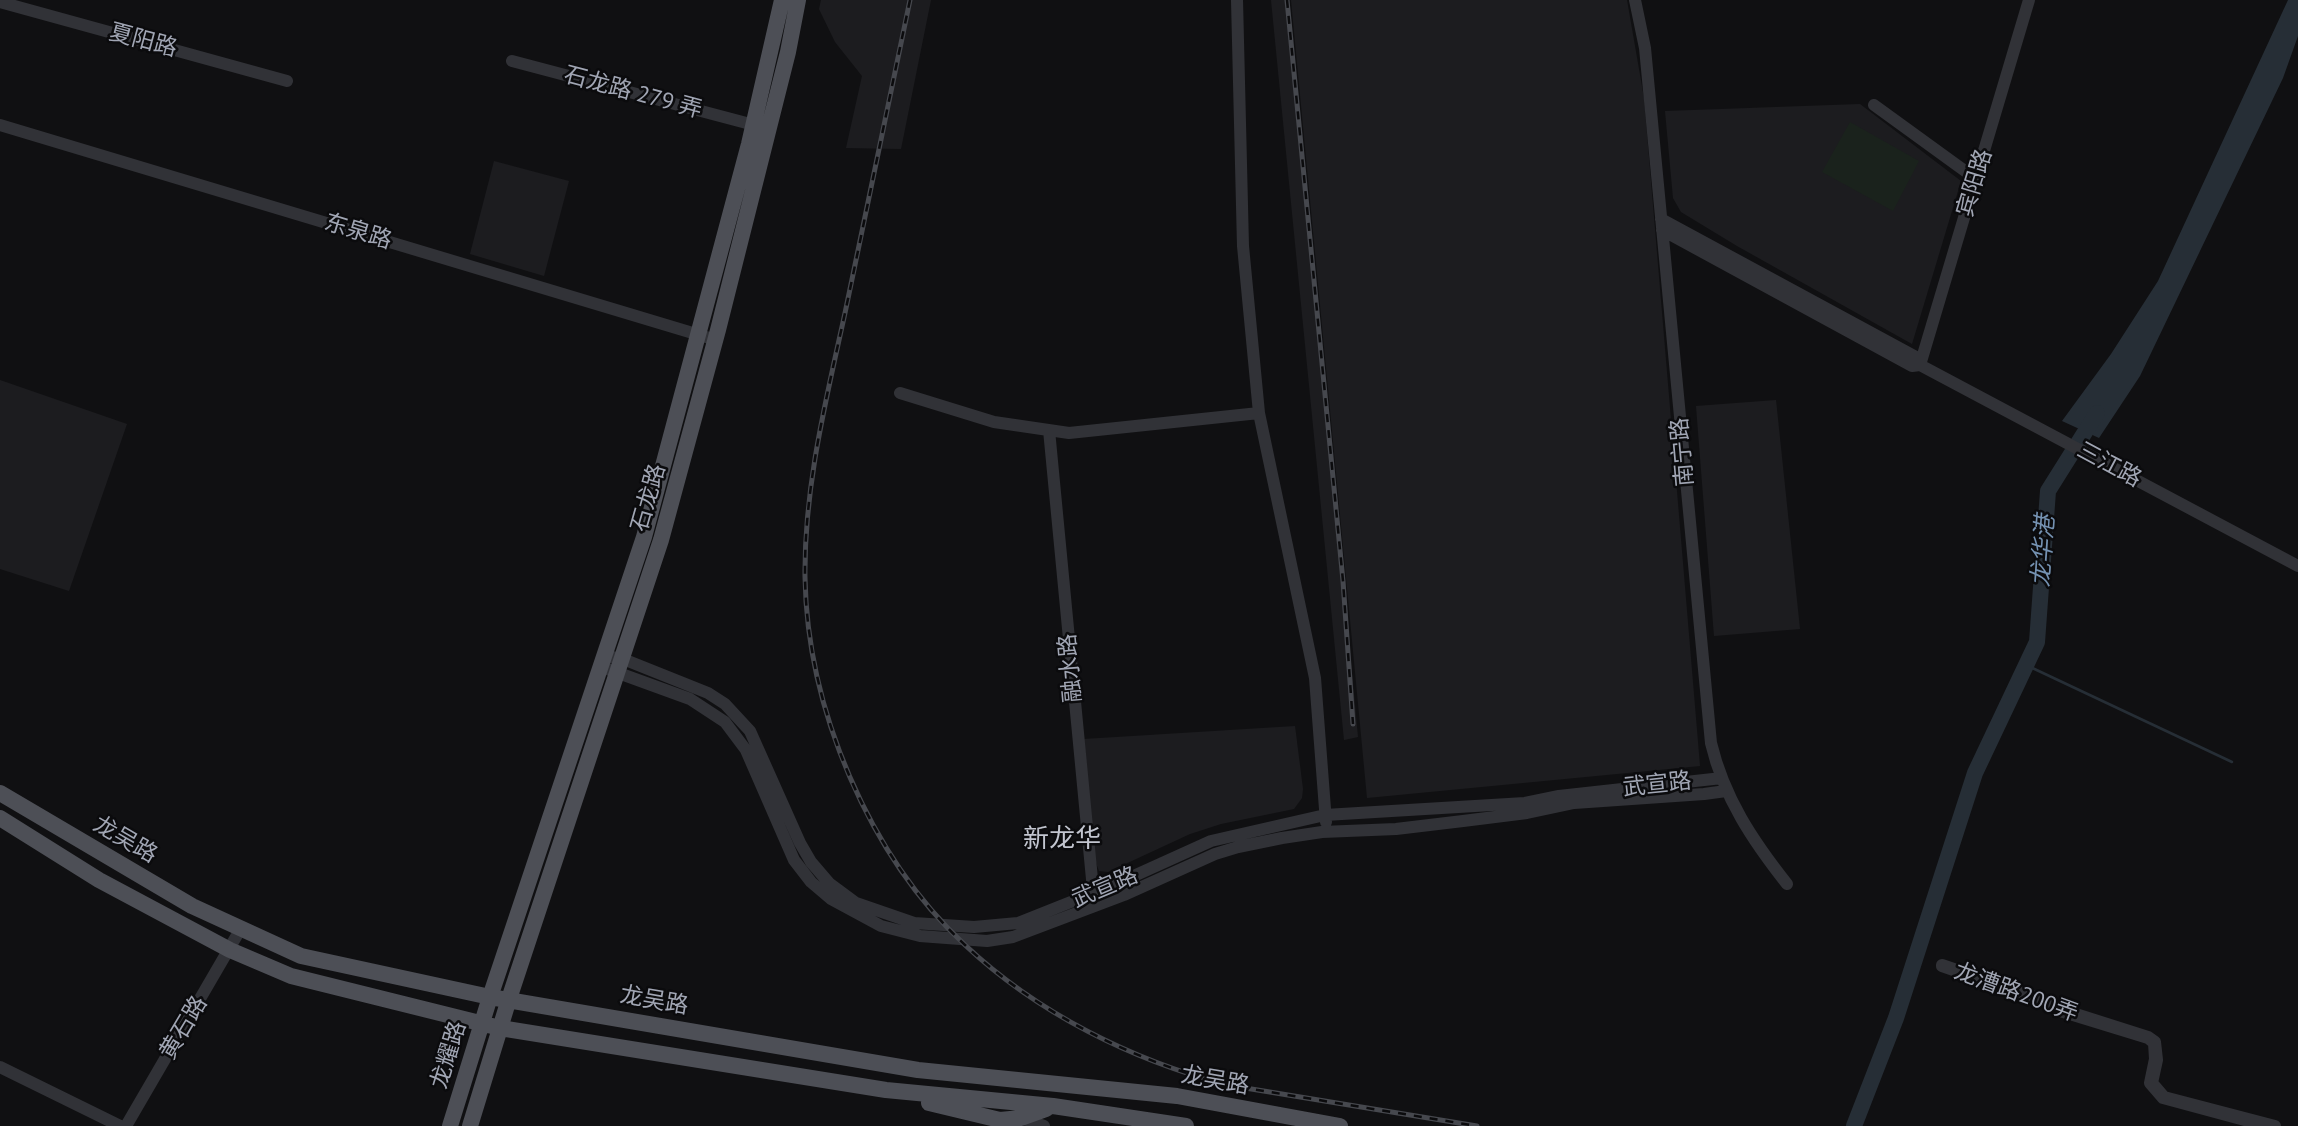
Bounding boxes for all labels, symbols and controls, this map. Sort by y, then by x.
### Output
street label: 夏阳路 [106,19,180,63]
street label: 石龙路 279 弄 [561,61,705,125]
street label: 宾阳路 [1952,146,1998,220]
street label: 东泉路 [321,209,395,255]
street label: 南宁路 [1666,416,1700,488]
street label: 三江路 [2072,437,2146,493]
street label: 石龙路 [626,461,672,535]
water label: 龙华港 [2027,514,2061,588]
street label: 融水路 [1054,632,1088,704]
street label: 武宣路 [1621,768,1693,802]
street label: 龙吴路 [88,811,162,869]
district label: 新龙华 [1023,824,1101,856]
street label: 武宣路 [1068,862,1142,914]
street label: 龙漕路200弄 [1950,958,2082,1028]
street label: 龙吴路 [618,981,690,1021]
street label: 黄石路 [154,991,214,1065]
street label: 龙耀路 [426,1018,472,1092]
street label: 龙吴路 [1179,1061,1251,1101]

